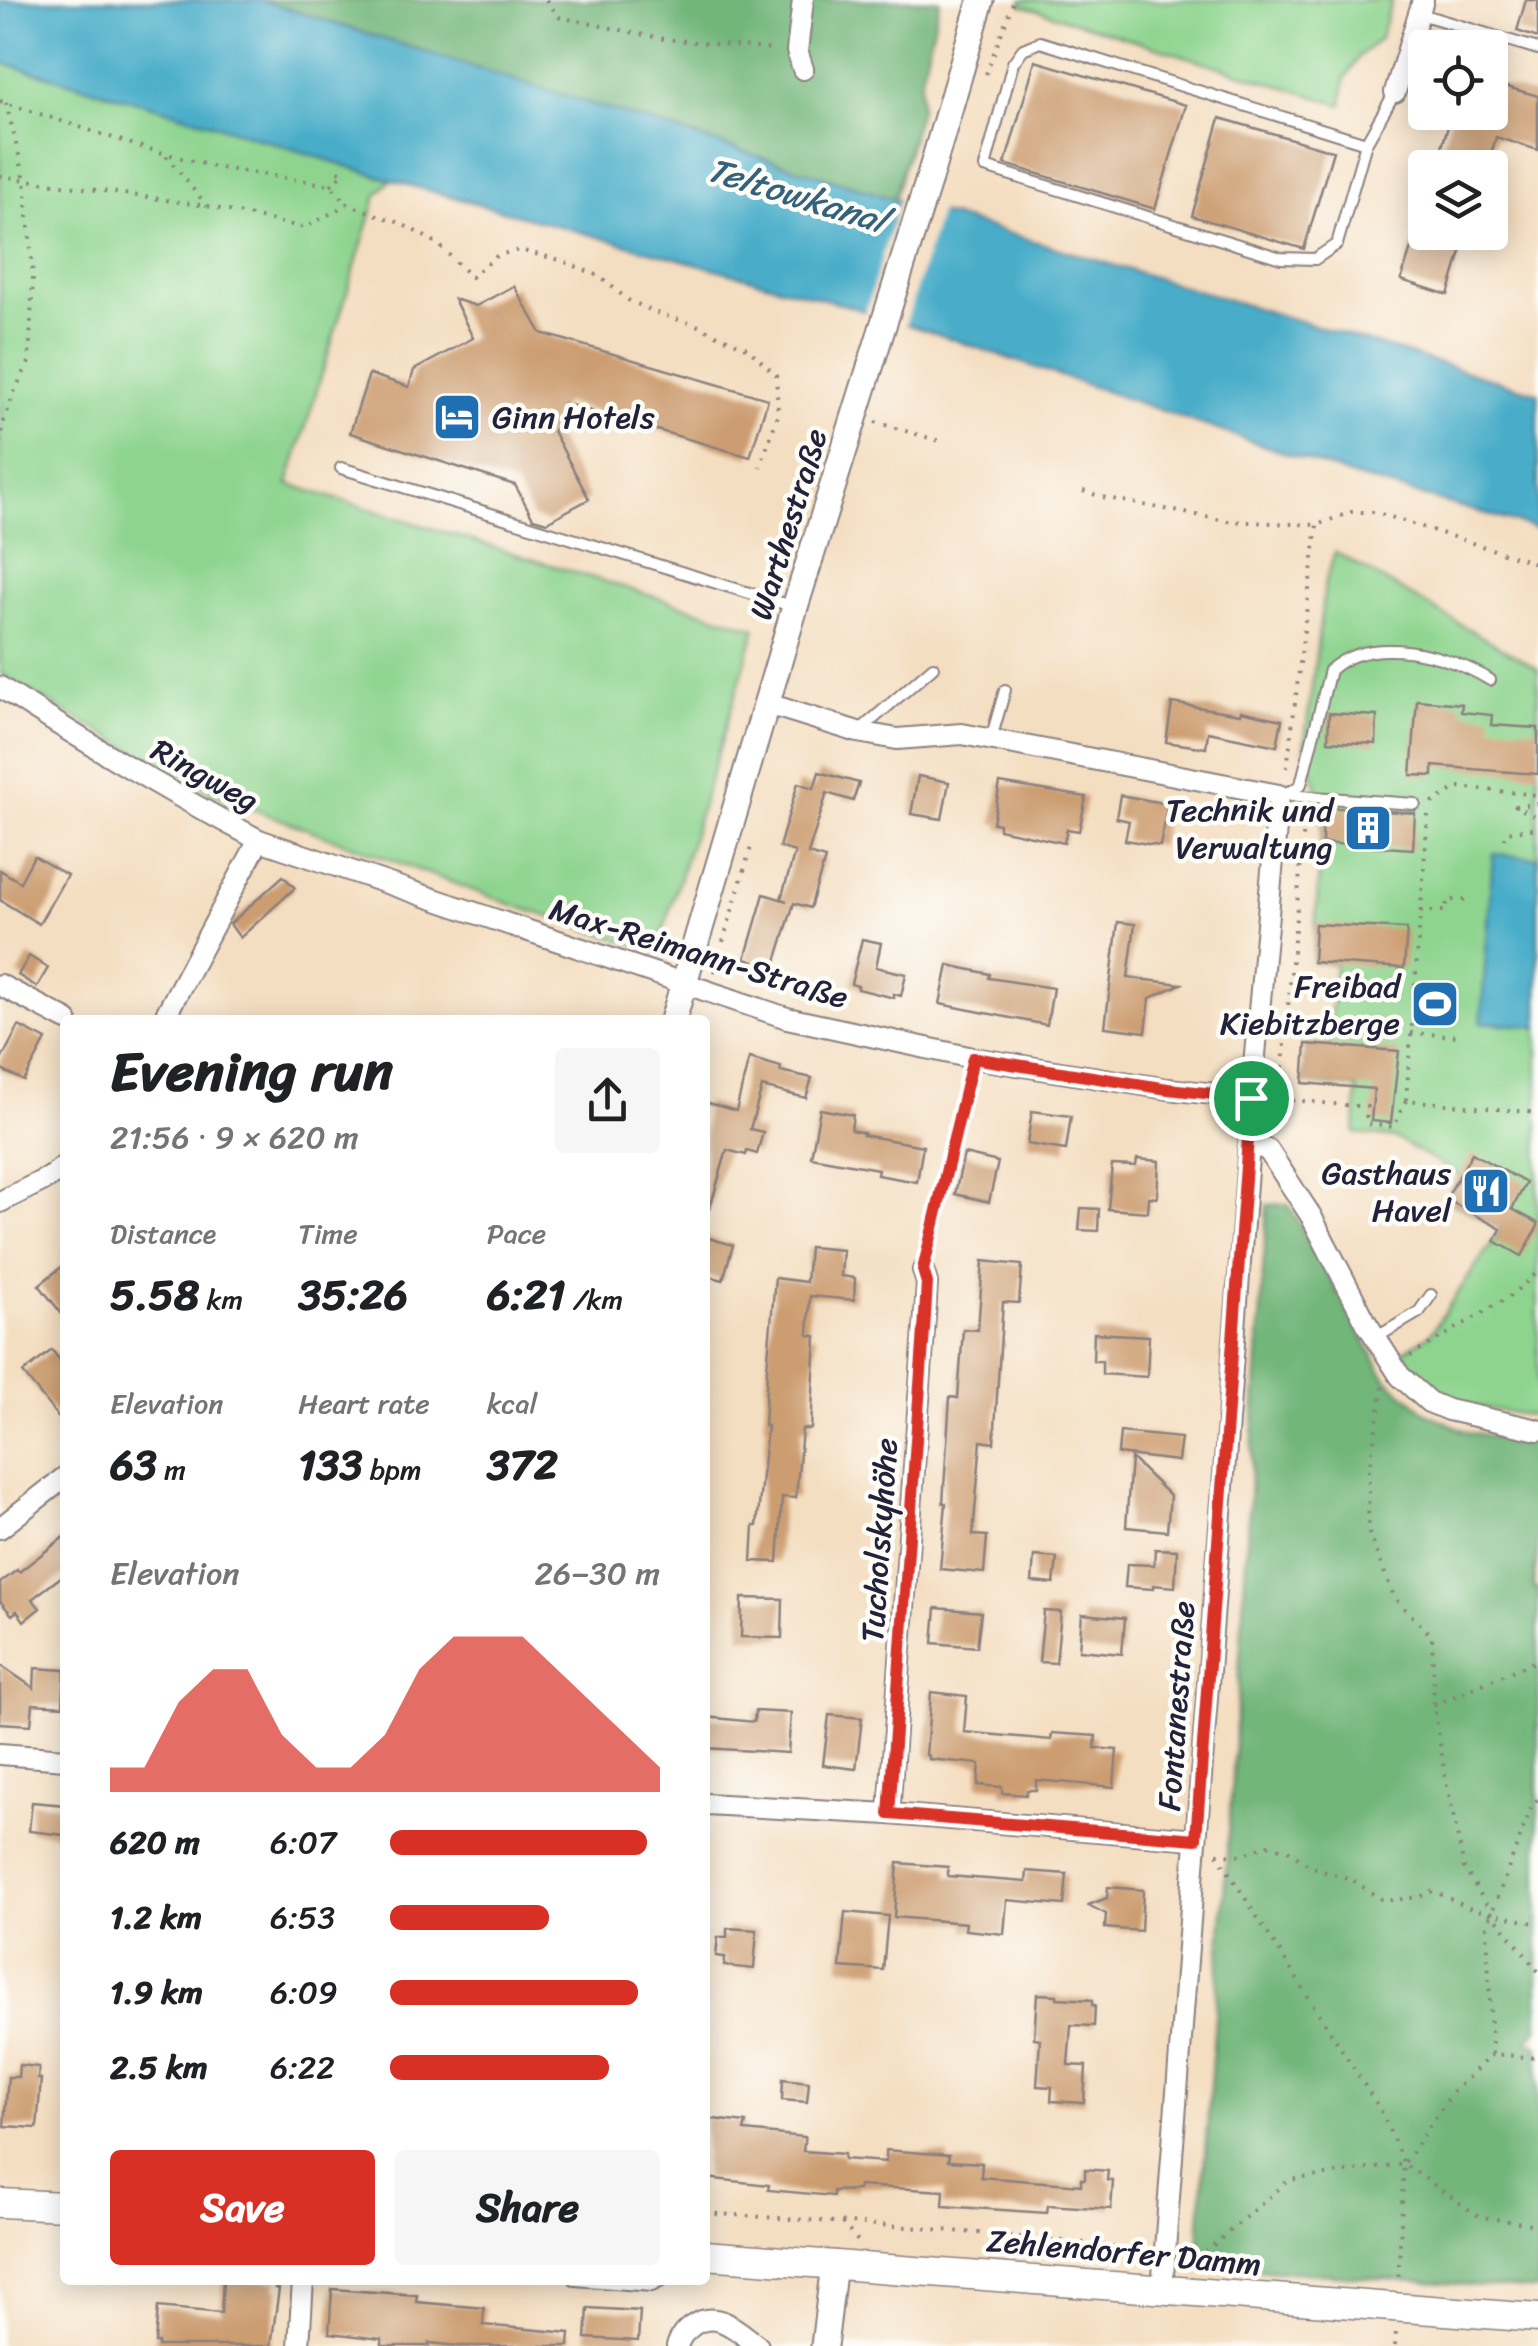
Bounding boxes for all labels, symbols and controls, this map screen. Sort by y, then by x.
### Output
map controls [1408,30,1508,250]
button: locate [1408,30,1508,130]
water label: Teltowkanal [700,138,902,254]
button: layers [1408,150,1508,250]
place label: Ginn Hotels [492,389,655,446]
hotel icon: Ginn Hotels [431,391,483,443]
street label: Warthestraße [732,421,845,627]
street label: Ringweg [140,722,269,829]
place label: Technik und Verwaltung [1166,782,1335,876]
building icon: Technik und Verwaltung [1342,802,1394,854]
street label: Max-Reimann-Straße [542,881,855,1026]
place label: Freibad Kiebitzberge [1220,958,1402,1052]
sports icon: Freibad Kiebitzberge [1409,978,1461,1030]
text: Evening run [110,1023,393,1120]
button: share [555,1048,660,1153]
pin [1209,1056,1294,1141]
icon: arrive [1224,1071,1279,1126]
text: 21:56 · 9 × 620 m [110,1109,359,1166]
place label: Gasthaus Havel [1322,1145,1452,1239]
restaurant icon: Gasthaus Havel [1460,1165,1512,1217]
text: Distance [110,1209,216,1258]
text: Time [298,1209,358,1258]
text: Pace [487,1209,546,1258]
text: 5.58 [110,1258,199,1332]
text: 35:26 [298,1258,408,1332]
text: 6:21 [487,1258,565,1332]
text: km [199,1275,243,1324]
text: /km [565,1275,623,1324]
text: Elevation [110,1379,223,1428]
text: Heart rate [298,1379,430,1428]
text: kcal [487,1379,538,1428]
text: 63 [110,1428,157,1502]
text: 133 [298,1428,362,1502]
text: 372 [487,1428,558,1502]
street label: Tucholskyhöhe [844,1436,915,1644]
text: m [157,1445,186,1494]
text: bpm [362,1445,421,1494]
text: Elevation [110,1545,240,1602]
text: 26–30 m [535,1545,660,1602]
street label: Fontanestraße [1141,1599,1212,1813]
text: 620 m [110,1814,200,1871]
text: 6:07 [270,1814,336,1871]
text: 1.2 km [110,1889,202,1946]
text: 6:53 [270,1889,335,1946]
text: 1.9 km [110,1964,203,2021]
text: 6:09 [270,1964,338,2021]
text: 2.5 km [110,2039,208,2096]
text: 6:22 [270,2039,335,2096]
button: Save [110,2150,375,2265]
button: Share [395,2150,660,2265]
street label: Zehlendorfer Damm [984,2212,1264,2293]

